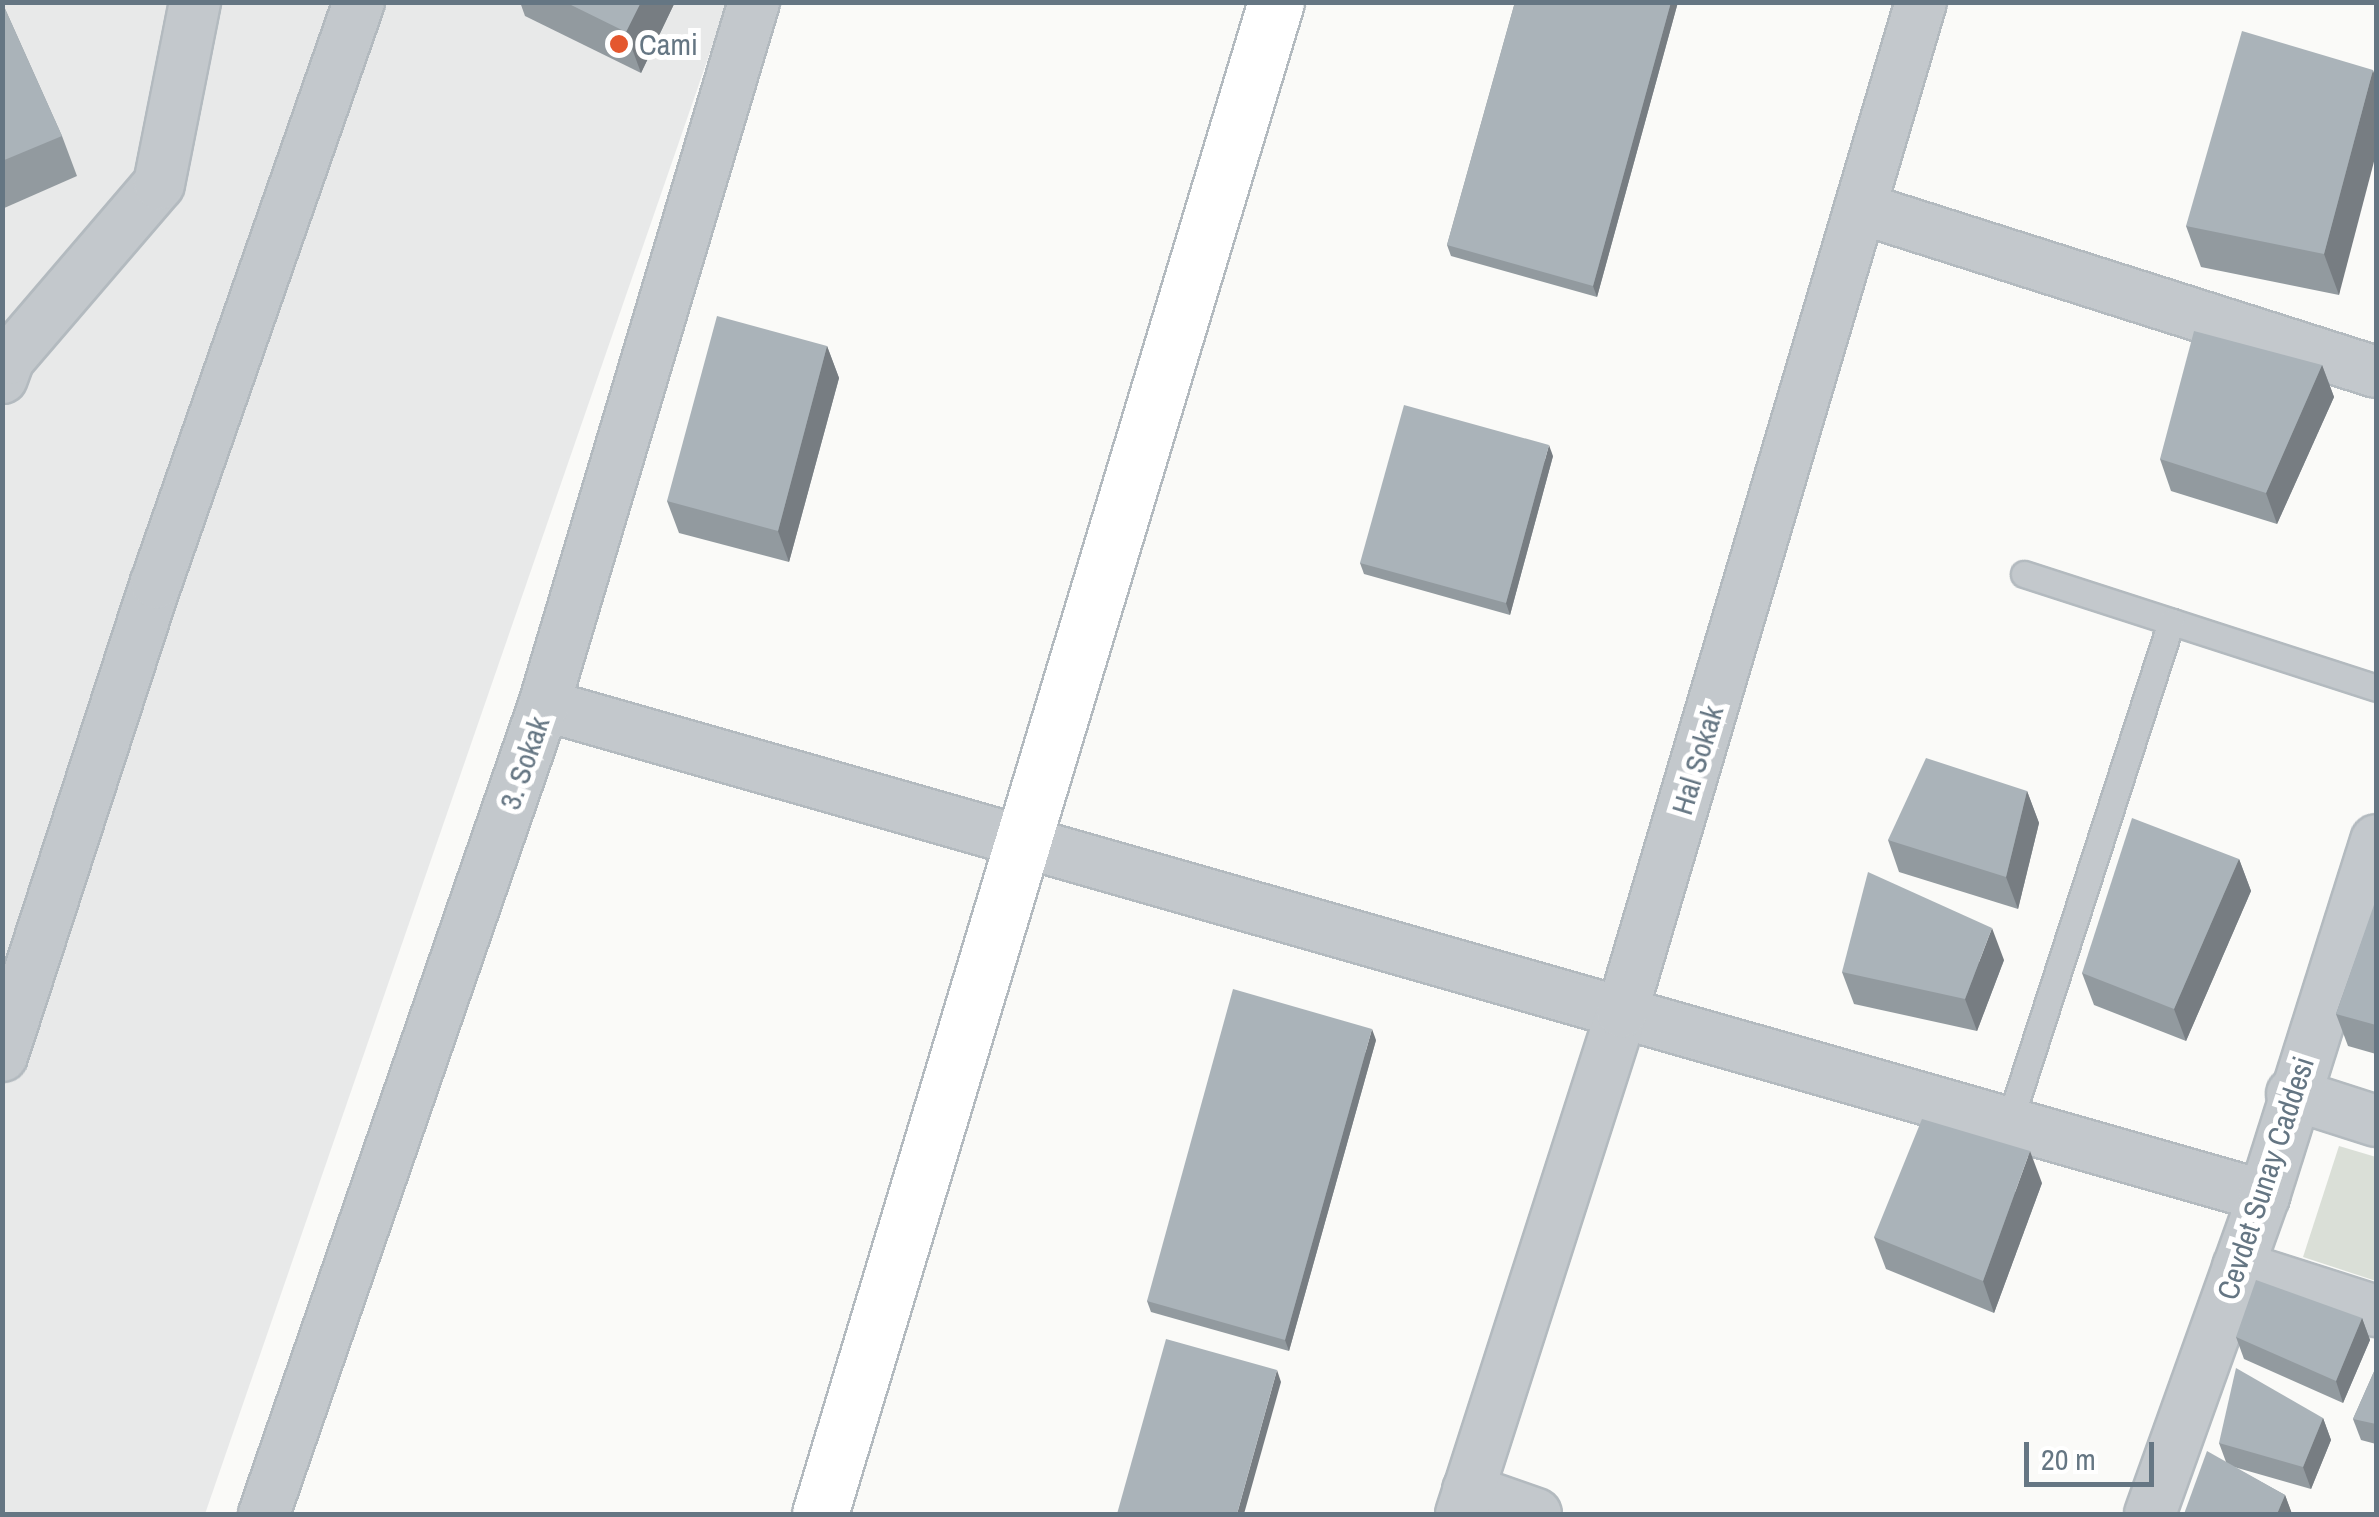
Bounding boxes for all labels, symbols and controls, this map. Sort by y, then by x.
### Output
place label: Cami [639,26,698,62]
marker: Cami [608,33,630,55]
street label: Hal Sokak [1663,701,1731,819]
street label: 3. Sokak [491,712,557,814]
street label: Cevdet Sunay Caddesi [2209,1052,2321,1304]
scale bar [2029,1422,2159,1484]
text: 20 m [2041,1439,2096,1479]

